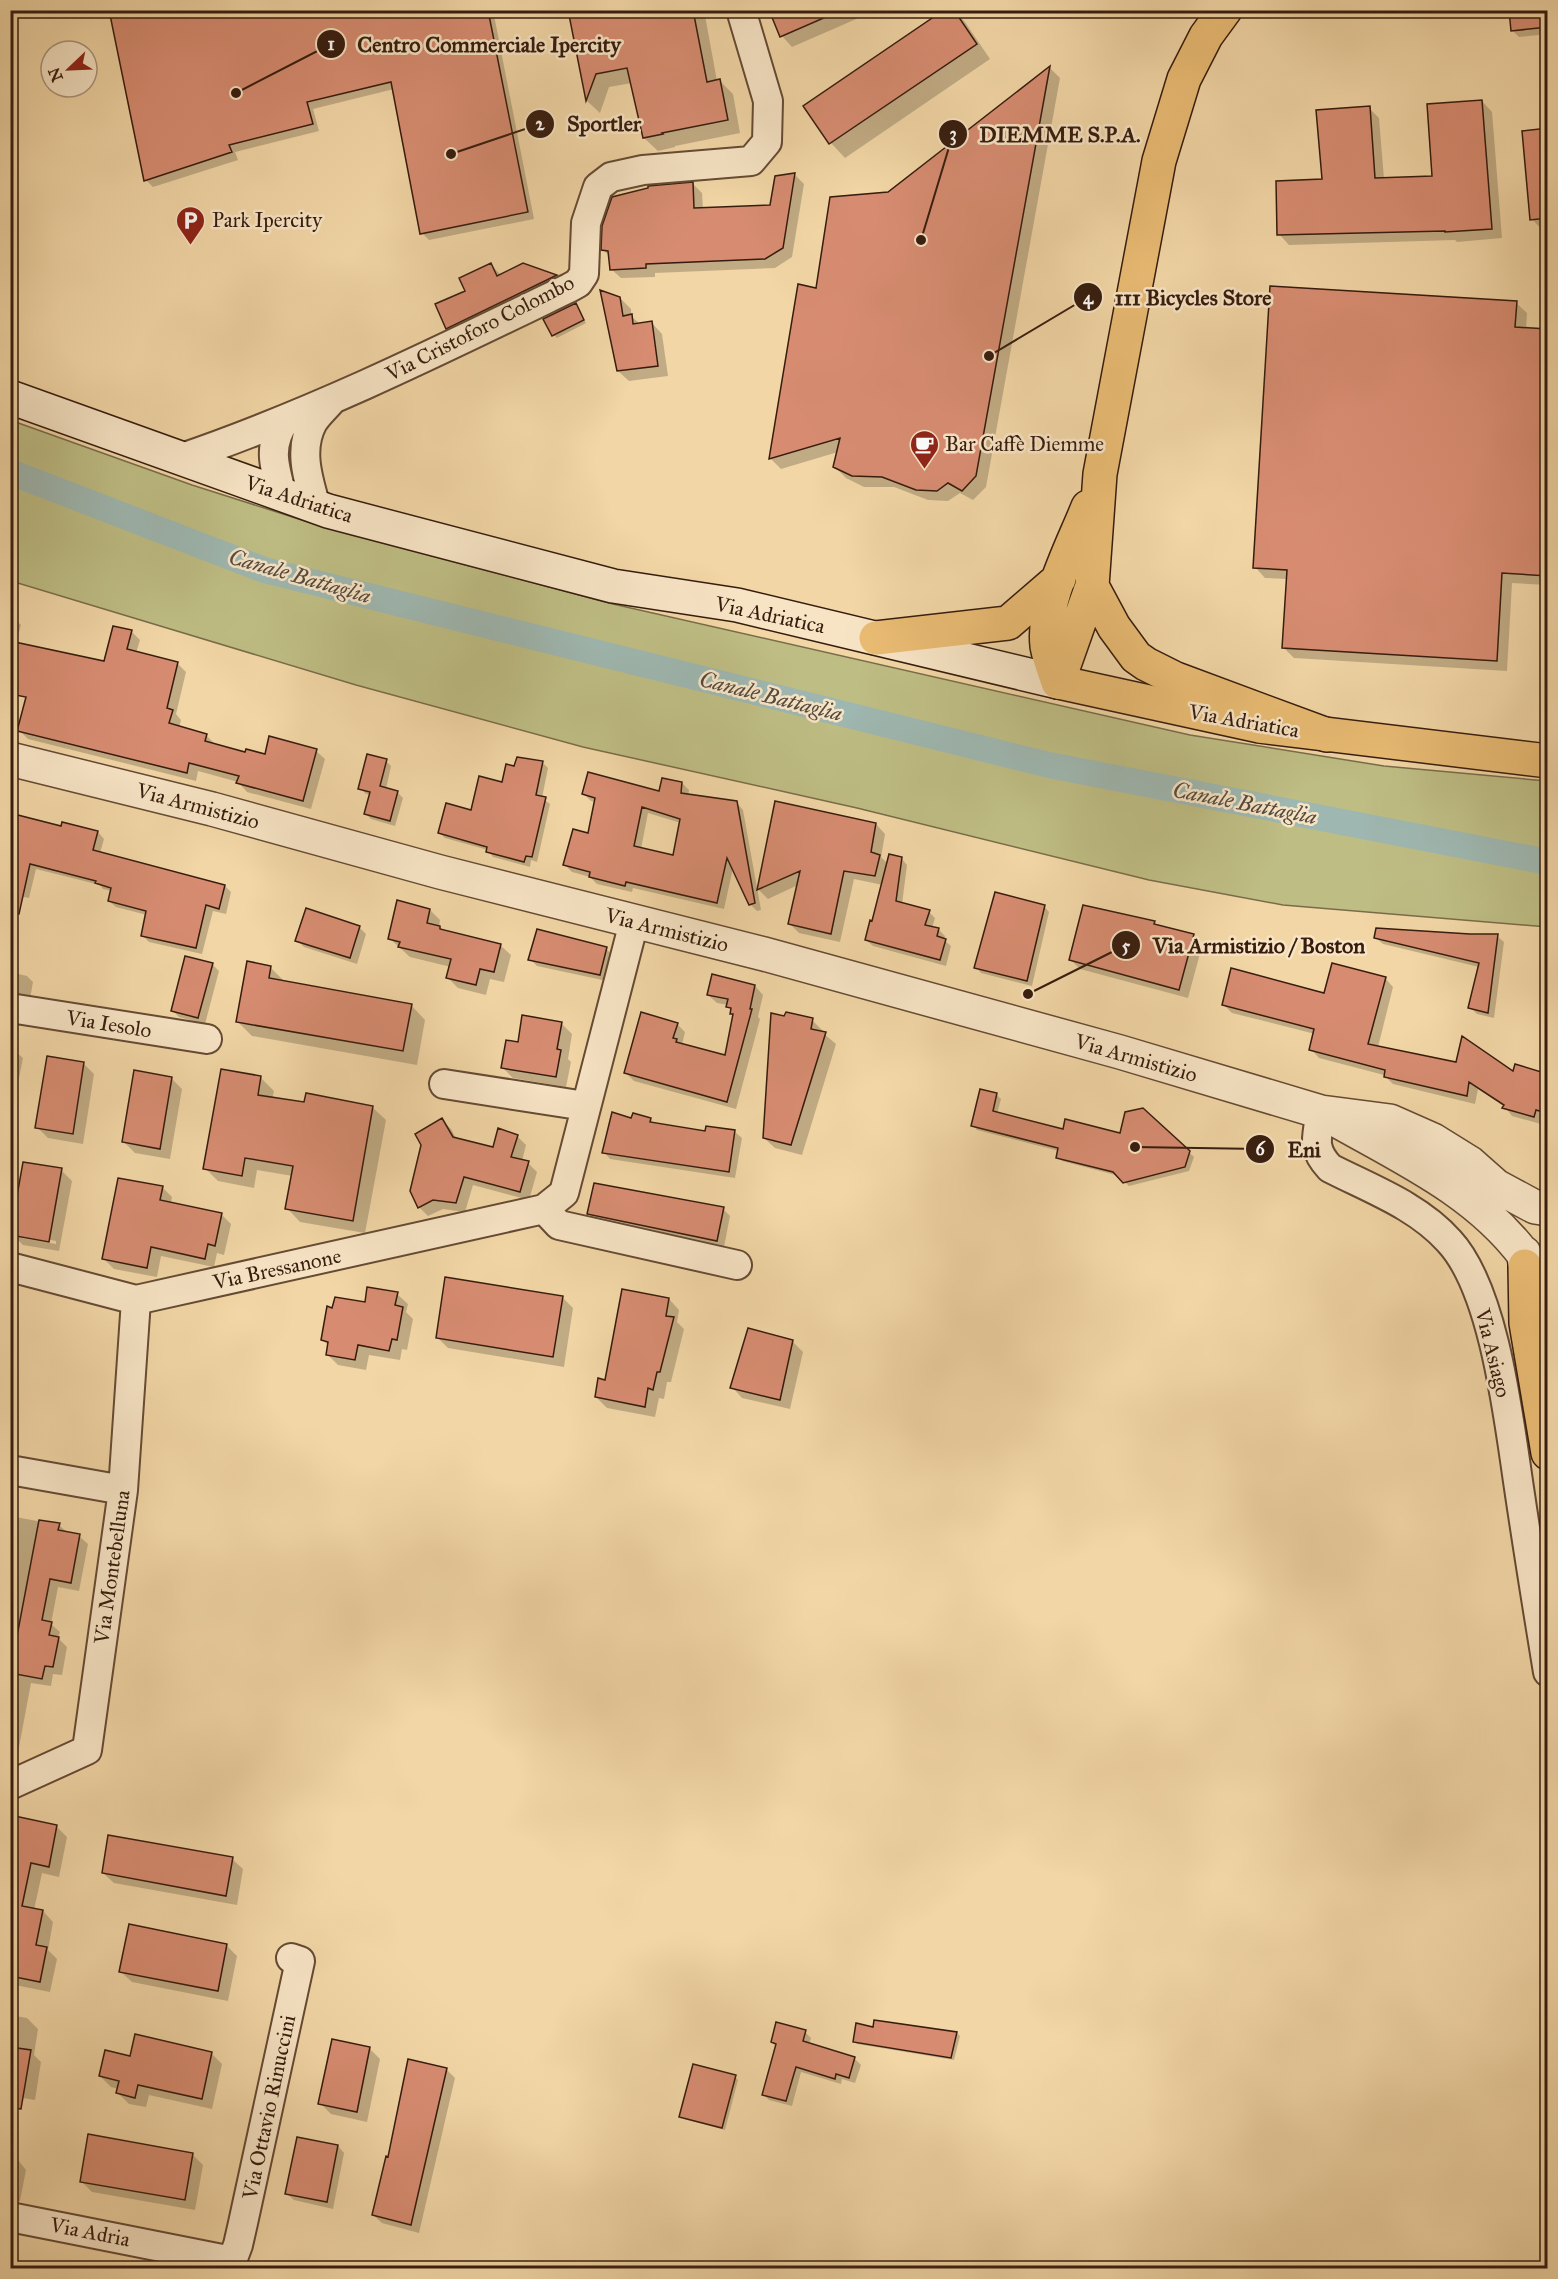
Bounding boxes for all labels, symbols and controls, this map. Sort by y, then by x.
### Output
callout: Centro Commerciale Ipercity [316,24,633,64]
text: Centro Commerciale Ipercity [357,31,622,58]
text: 1 [327,33,335,55]
north arrow [39,39,99,99]
text: N [44,64,67,85]
callout: Sportler [525,104,653,144]
text: Sportler [567,110,642,137]
text: 2 [536,113,546,135]
callout: DIEMME S.P.A. [938,114,1153,154]
text: DIEMME S.P.A. [979,121,1141,148]
text: 3 [949,123,957,146]
parking icon: Park Ipercity [175,204,207,246]
place label: Park Ipercity [212,207,323,233]
street label: Via Cristoforo Colombo [381,269,579,387]
callout: 111 Bicycles Store [1073,277,1284,317]
text: 111 Bicycles Store [1115,284,1271,311]
text: 4 [1083,287,1094,310]
cafe icon: Bar Caffè Diemme [908,428,940,470]
place label: Bar Caffè Diemme [945,431,1104,457]
street label: Via Adriatica [241,469,356,529]
water label: Canale Battaglia [226,543,374,609]
street label: Via Adriatica [712,590,827,639]
water label: Canale Battaglia [697,665,845,727]
street label: Via Adriatica [1186,698,1301,744]
water label: Canale Battaglia [1171,776,1319,830]
street label: Via Armistizio [133,777,263,835]
street label: Via Armistizio [602,902,732,958]
callout: Via Armistizio / Boston [1111,925,1377,965]
text: Via Armistizio / Boston [1152,932,1365,959]
text: 5 [1122,935,1131,957]
street label: Via Iesolo [64,1004,154,1044]
street label: Via Armistizio [1071,1028,1200,1088]
callout: Eni [1245,1129,1333,1169]
text: Eni [1287,1136,1322,1163]
text: 6 [1255,1138,1265,1160]
street label: Via Bressanone [210,1243,344,1295]
street label: Via Asiago [1469,1305,1517,1400]
street label: Via Montebelluna [88,1488,136,1647]
street label: Via Ottavio Rinuccini [237,2012,301,2203]
street label: Via Adria [47,2211,132,2252]

